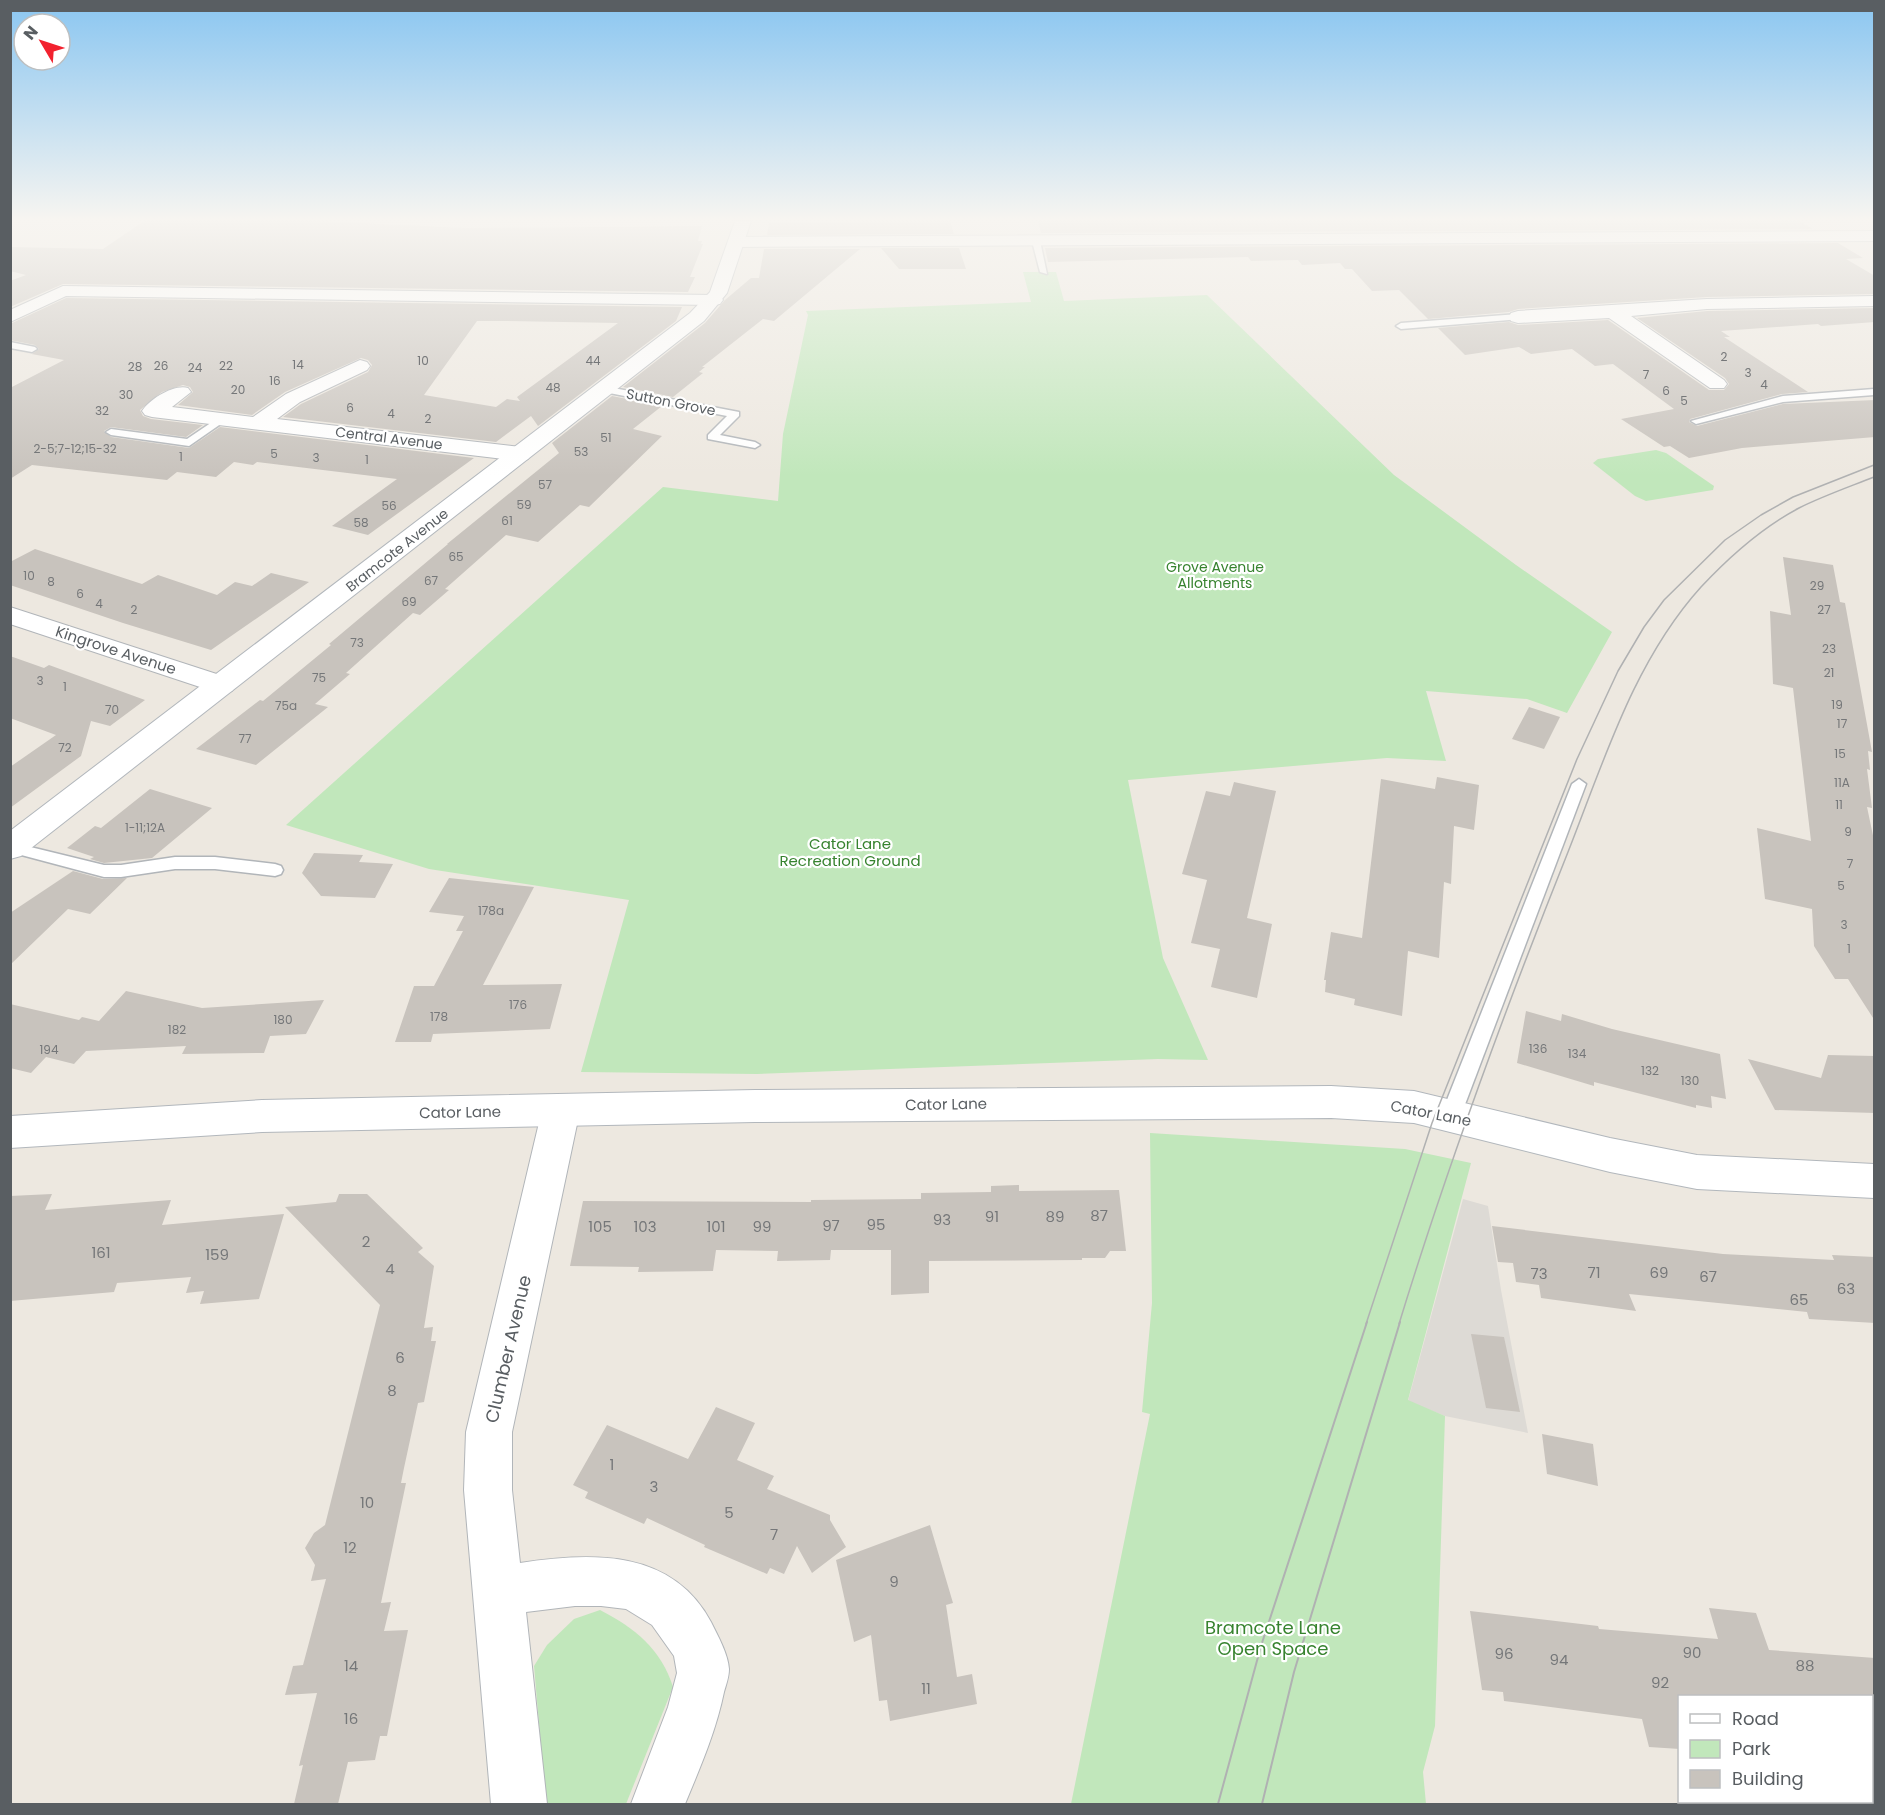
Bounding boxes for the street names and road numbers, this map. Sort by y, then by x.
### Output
street label: Sutton Grove [625,384,718,421]
street label: Central Avenue [334,421,444,455]
street label: Bramcote Avenue [342,503,453,596]
street label: Kingrove Avenue [53,621,179,679]
street label: Cator Lane [905,1093,987,1115]
street label: Cator Lane [1389,1095,1473,1131]
street label: Cator Lane [419,1101,501,1123]
street label: Clumber Avenue [479,1273,537,1425]

